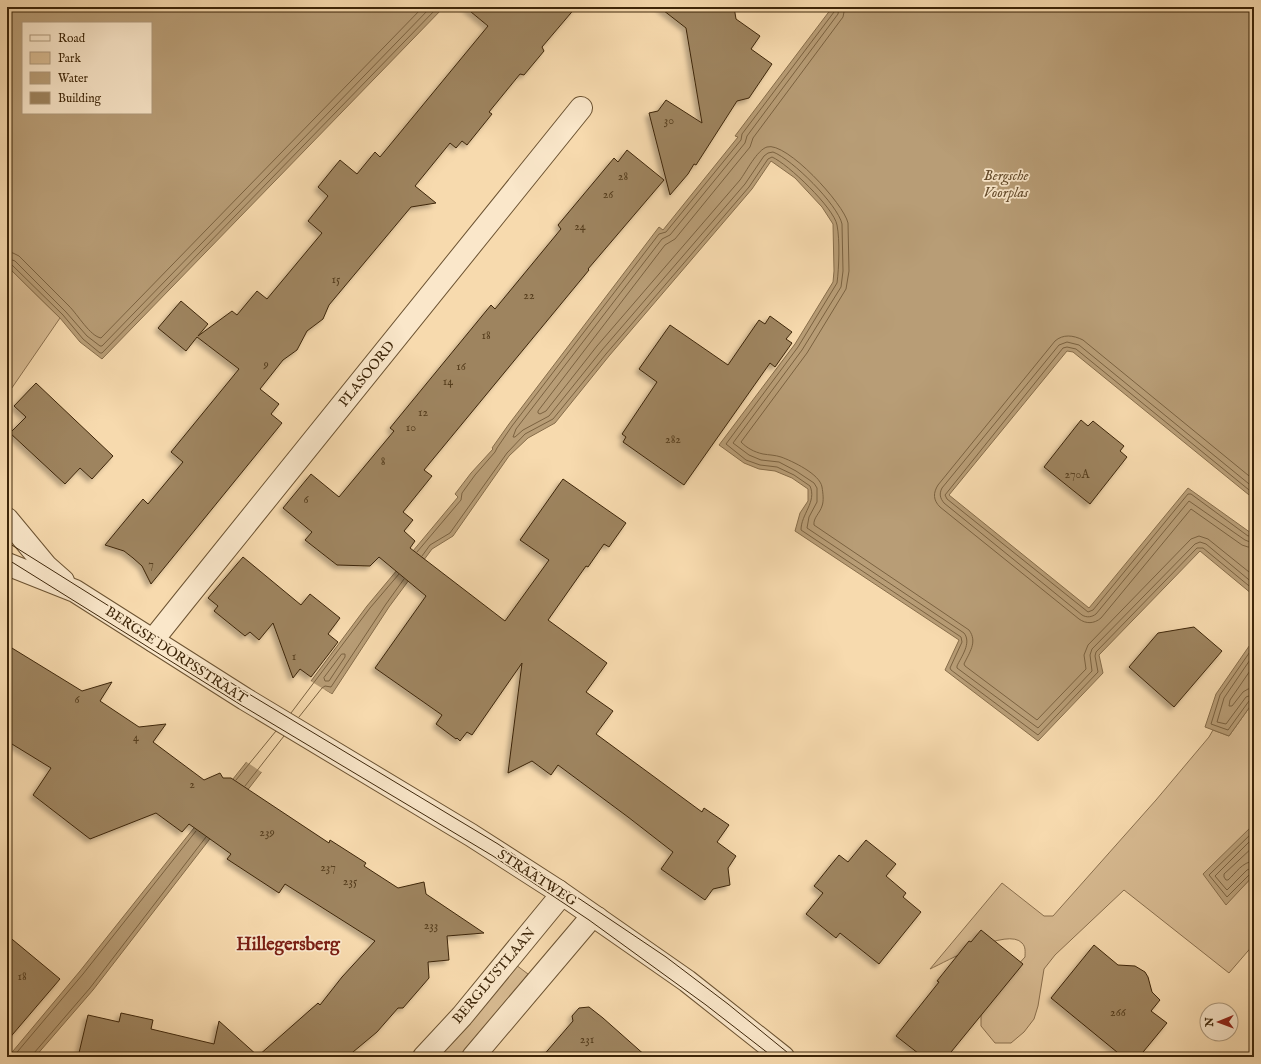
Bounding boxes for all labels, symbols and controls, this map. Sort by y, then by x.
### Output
legend [22,22,152,114]
text: Road [58,31,86,46]
text: Park [58,51,81,66]
text: Water [58,71,89,86]
text: Building [58,91,102,106]
house number: 30 [664,113,674,128]
water label: Bergsche Voorplas [983,166,1029,202]
house number: 28 [618,169,628,184]
house number: 26 [603,187,614,202]
house number: 24 [574,219,586,234]
house number: 15 [332,272,341,287]
house number: 22 [523,288,535,303]
house number: 18 [481,328,491,343]
street label: PLASOORD [335,337,399,411]
house number: 9 [262,357,269,372]
house number: 16 [456,359,467,374]
house number: 14 [443,374,453,389]
house number: 12 [418,405,428,420]
house number: 10 [406,420,416,435]
house number: 282 [665,432,681,447]
house number: 8 [381,454,386,469]
house number: 270A [1064,467,1090,482]
house number: 6 [303,492,309,507]
house number: 7 [148,557,154,572]
street label: BERGSE DORPSSTRAAT [102,602,251,708]
house number: 1 [292,649,296,664]
house number: 6 [74,692,80,707]
house number: 4 [133,730,139,745]
house number: 2 [189,777,195,792]
house number: 239 [259,825,275,840]
street label: STRAATWEG [494,846,581,911]
house number: 237 [320,860,336,875]
house number: 235 [343,874,358,889]
house number: 233 [424,918,438,933]
street label: BERGLUSTLAAN [448,924,540,1028]
district label: Hillegersberg [236,934,341,957]
house number: 18 [17,969,27,984]
north arrow [1199,1002,1239,1042]
house number: 266 [1110,1005,1127,1020]
text: N [1203,1017,1217,1028]
house number: 231 [580,1032,594,1047]

